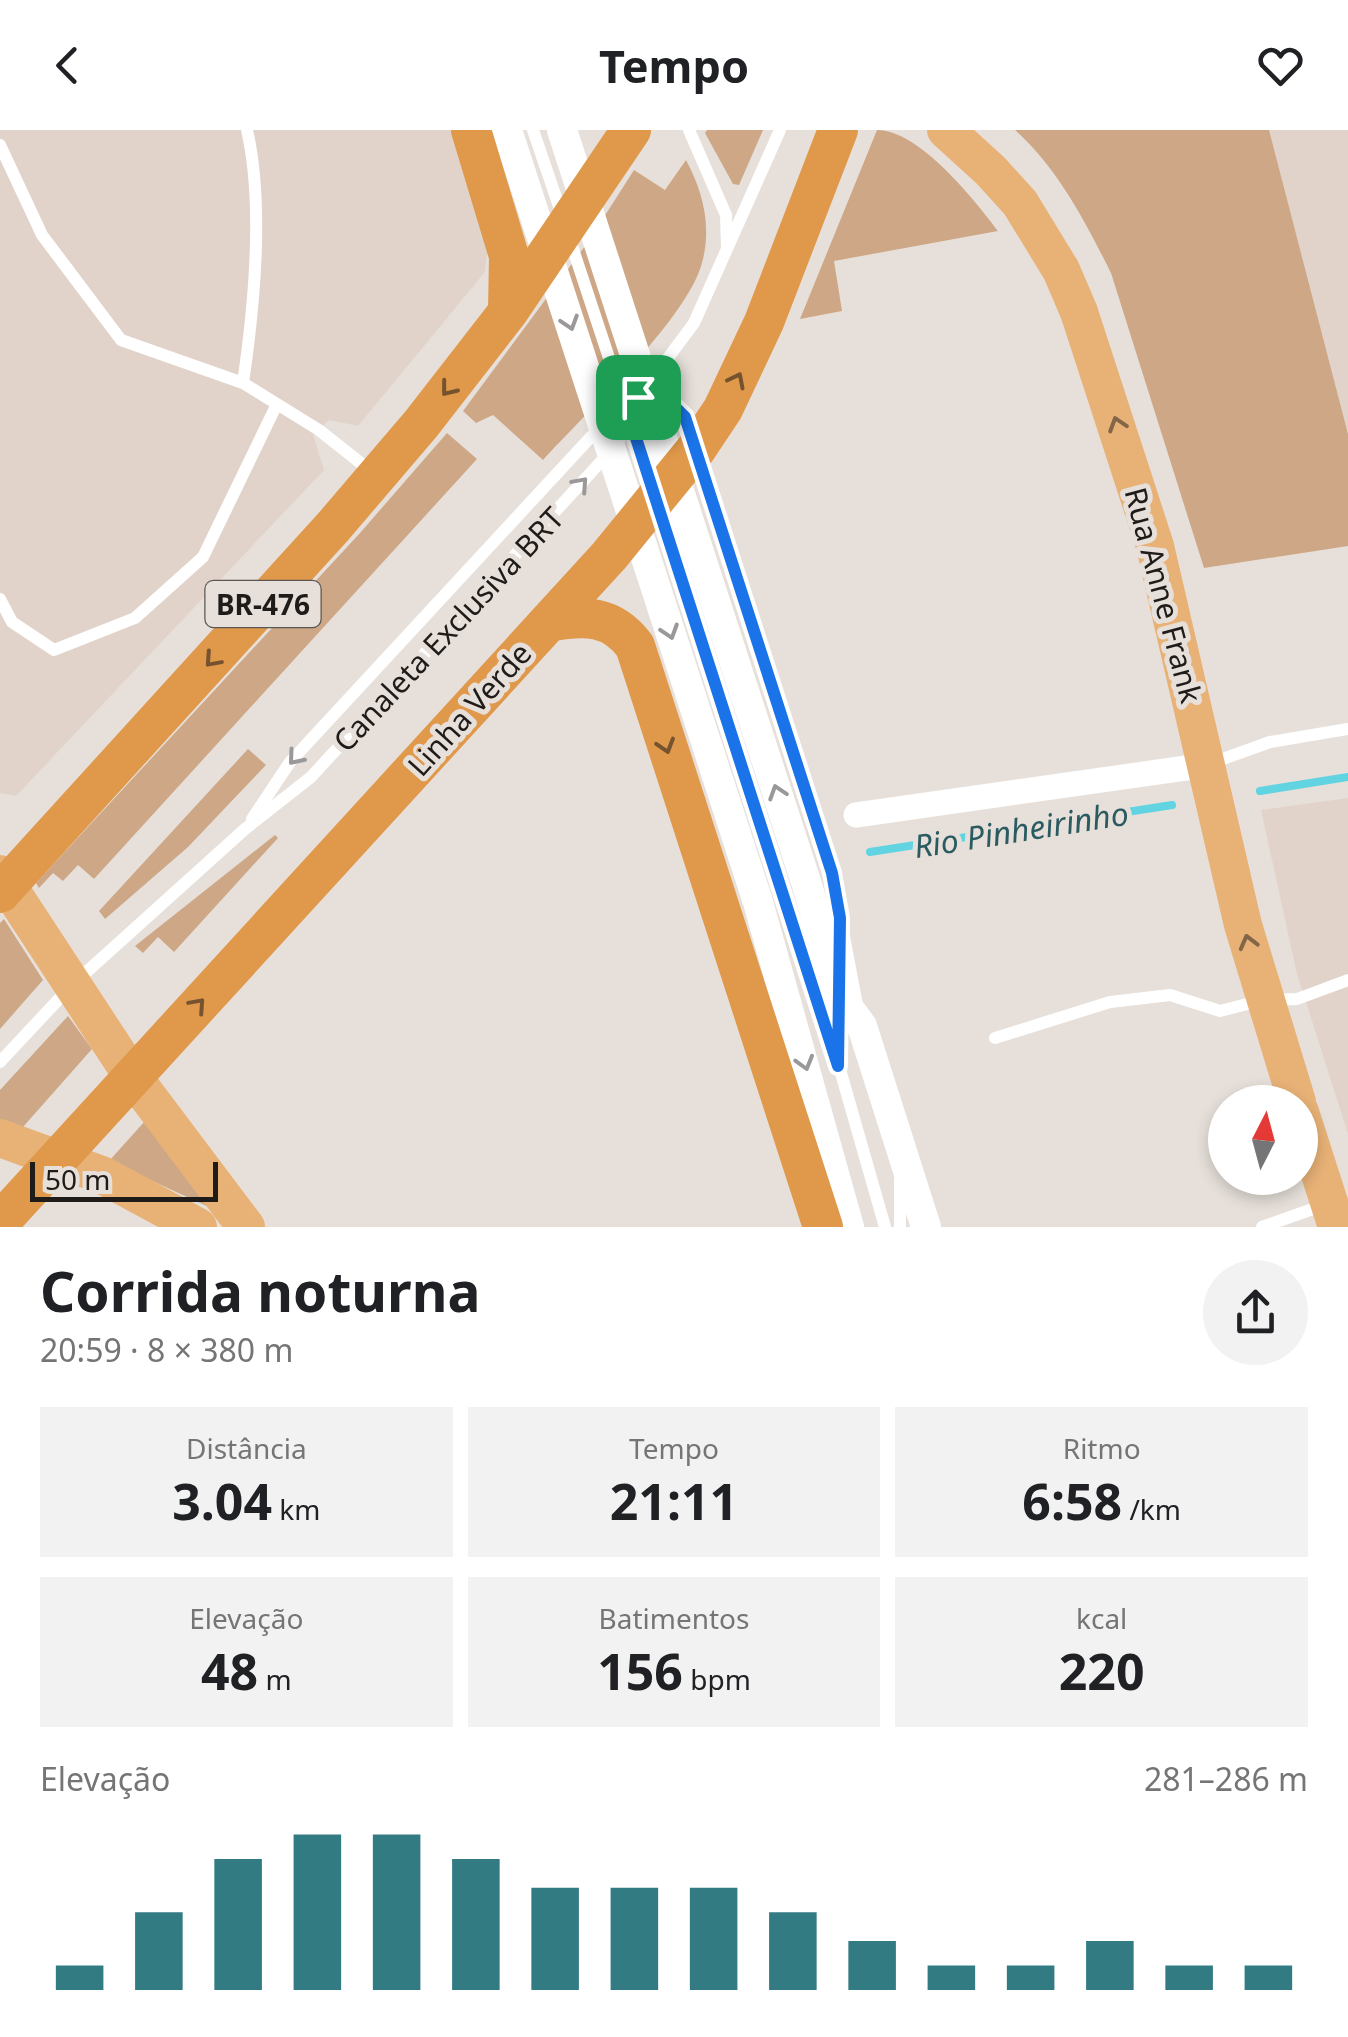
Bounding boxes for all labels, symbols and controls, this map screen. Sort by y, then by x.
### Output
text: Tempo [599,35,749,96]
icon: back [40,38,95,93]
icon: heart [1253,38,1308,93]
one-way arrow [558,313,578,330]
pin [596,355,681,440]
icon: arrive [611,370,666,425]
one-way arrow [725,373,744,391]
one-way arrow [443,378,460,396]
one-way arrow [1108,416,1128,433]
one-way arrow [569,477,587,496]
street label: Rua Anne Frank [1116,483,1212,707]
street label: Canaleta Exclusiva BRT [324,498,573,760]
road number: BR-476 [206,581,320,627]
one-way arrow [659,622,679,639]
street label: Linha Verde [398,633,540,785]
one-way arrow [206,648,224,667]
one-way arrow [655,736,675,753]
one-way arrow [289,746,307,764]
one-way arrow [768,785,788,802]
water label: Rio Pinheirinho [911,791,1131,867]
one-way arrow [1239,934,1260,951]
one-way arrow [187,998,205,1017]
one-way arrow [793,1054,814,1071]
north arrow [1208,1085,1318,1195]
map controls [1208,1085,1318,1195]
scale bar [30,1157,218,1202]
text: 50 m [45,1160,111,1198]
text: Corrida noturna [40,1253,480,1328]
button: share [1203,1260,1308,1365]
text: 20:59 · 8 × 380 m [40,1328,293,1371]
text: Distância [186,1429,307,1467]
text: Tempo [629,1429,719,1467]
text: Ritmo [1063,1429,1141,1467]
text: 3.04 [172,1467,272,1535]
text: 21:11 [610,1467,738,1535]
text: 6:58 [1022,1467,1122,1535]
text: km [272,1490,320,1528]
text: /km [1122,1490,1181,1528]
text: Elevação [189,1599,303,1637]
text: Batimentos [599,1599,749,1637]
text: kcal [1076,1599,1127,1637]
text: 48 [201,1637,258,1705]
text: 156 [597,1637,683,1705]
text: 220 [1059,1637,1145,1705]
text: m [258,1660,292,1698]
text: bpm [683,1660,751,1698]
text: Elevação [40,1757,170,1800]
text: 281–286 m [1144,1757,1308,1800]

